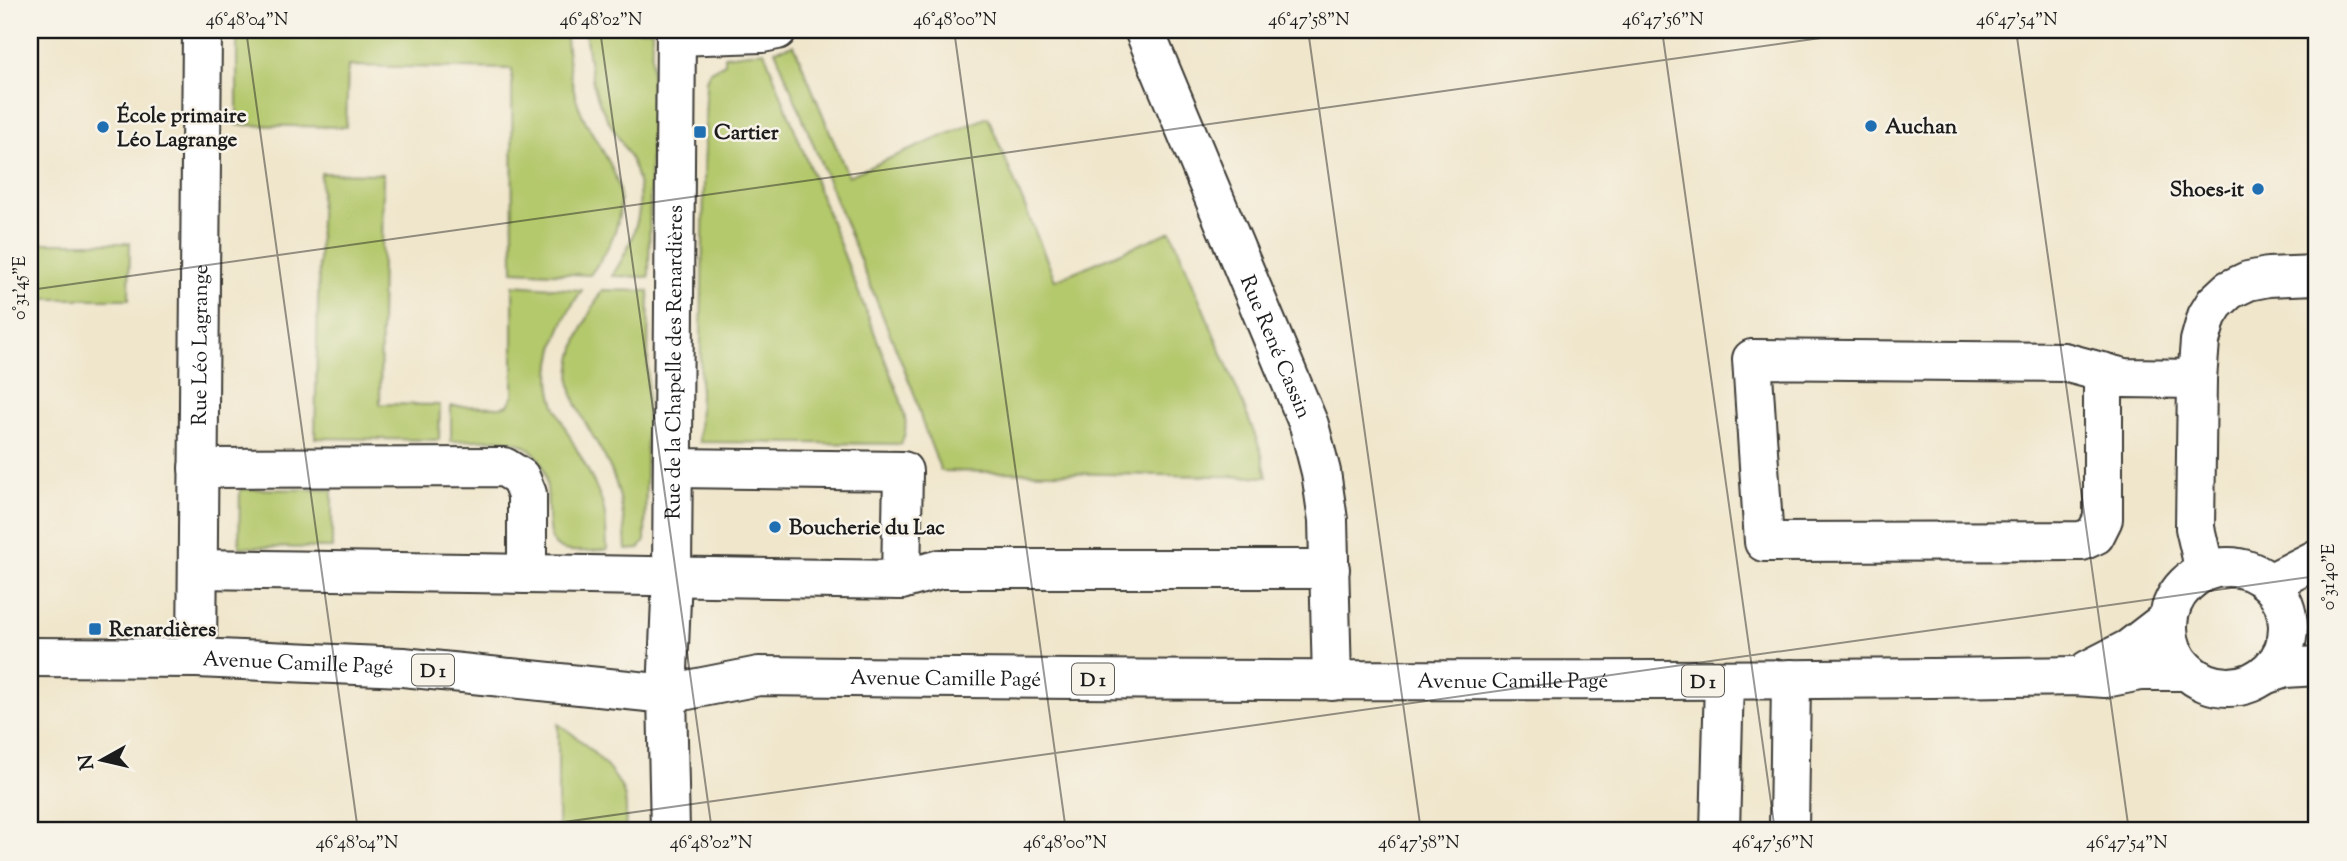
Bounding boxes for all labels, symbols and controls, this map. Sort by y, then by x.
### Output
text: 46°48'04"N [206,8,288,34]
text: 46°48'02"N [560,8,642,34]
text: 46°48'00"N [913,8,997,34]
text: 46°47'58"N [1268,8,1350,34]
text: 46°47'56"N [1622,8,1704,34]
text: 46°47'54"N [1976,8,2058,34]
place label: École primaire Léo Lagrange [117,102,247,156]
place label: Auchan [1885,113,1958,143]
marker: Auchan [1863,118,1879,134]
marker: École primaire Léo Lagrange [95,119,111,135]
place label: Cartier [714,119,779,149]
marker: Cartier [692,124,708,140]
place label: Shoes-it [2170,176,2245,206]
marker: Shoes-it [2250,181,2266,197]
street label: Rue de la Chapelle des Renardières [659,205,692,519]
text: 0°31'45"E [8,256,34,320]
street label: Rue Léo Lagrange [186,264,217,426]
street label: Rue René Cassin [1231,271,1318,424]
place label: Boucherie du Lac [789,514,945,544]
marker: Boucherie du Lac [767,519,783,535]
text: 0°31'40"E [2317,544,2343,610]
place label: Renardières [109,616,216,646]
marker: Renardières [87,621,103,637]
street label: Avenue Camille Pagé [202,645,394,684]
road number: D 1 [412,654,454,685]
street label: Avenue Camille Pagé [850,664,1041,696]
road number: D 1 [1072,664,1114,694]
road number: D 1 [1682,666,1724,696]
street label: Avenue Camille Pagé [1417,667,1608,698]
north arrow [66,724,136,794]
text: N [73,753,102,771]
text: 46°48'04"N [316,831,398,857]
text: 46°48'02"N [670,831,752,857]
text: 46°48'00"N [1023,831,1107,857]
text: 46°47'58"N [1378,831,1460,857]
text: 46°47'56"N [1732,831,1814,857]
text: 46°47'54"N [2086,831,2168,857]

